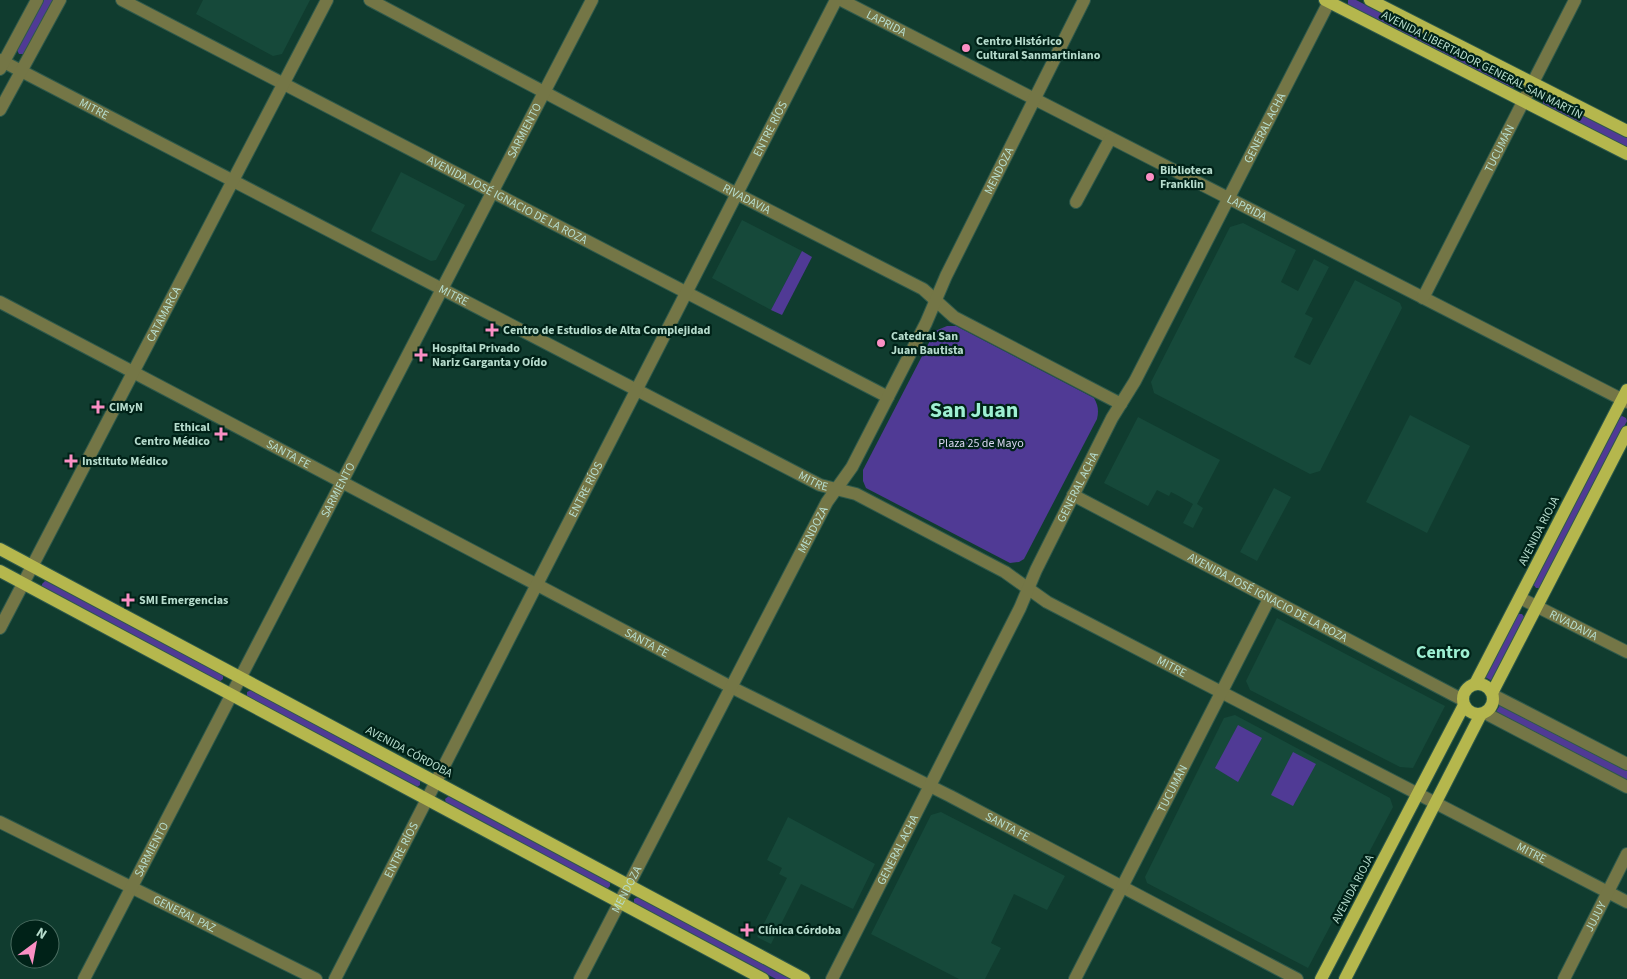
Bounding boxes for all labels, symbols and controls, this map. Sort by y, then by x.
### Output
street label: LAPRIDA [863,6,910,41]
street label: AVENIDA LIBERTADOR GENERAL SAN MARTÍN [1378,7,1586,123]
place label: Centro Histórico Cultural Sanmartiniano [976,33,1101,64]
marker: Centro Histórico Cultural Sanmartiniano [960,42,972,54]
street label: GENERAL ACHA [1239,89,1290,166]
street label: MITRE [76,94,112,124]
street label: ENTRE RÍOS [749,98,791,160]
street label: SARMIENTO [503,100,546,161]
street label: TUCUMÁN [1480,121,1519,175]
street label: MENDOZA [980,144,1018,197]
street label: AVENIDA JOSÉ IGNACIO DE LA ROZA [424,151,591,249]
place label: Biblioteca Franklin [1160,162,1213,193]
marker: Biblioteca Franklin [1144,171,1156,183]
street label: RIVADAVIA [720,179,774,219]
street label: LAPRIDA [1224,190,1270,225]
street label: MITRE [436,280,472,310]
street label: CATAMARCA [142,283,185,345]
place label: Centro de Estudios de Alta Complejidad [503,322,711,339]
marker: Centro de Estudios de Alta Complejidad [485,323,499,337]
place label: Catedral San Juan Bautista [891,328,964,359]
marker: Catedral San Juan Bautista [875,337,887,349]
place label: Hospital Privado Nariz Garganta y Oído [432,340,547,371]
marker: Hospital Privado Nariz Garganta y Oído [414,348,428,362]
district label: San Juan [930,394,1018,426]
place label: CIMyN [109,399,143,416]
marker: CIMyN [91,400,105,414]
place label: Ethical Centro Médico [134,419,211,450]
marker: Ethical Centro Médico [214,427,228,441]
street label: SANTA FE [263,435,314,473]
park label: Plaza 25 de Mayo [938,435,1024,452]
street label: GENERAL ACHA [1053,448,1103,525]
place label: Instituto Médico [82,453,168,470]
marker: Instituto Médico [64,454,78,468]
street label: SARMIENTO [316,459,359,520]
street label: ENTRE RÍOS [564,459,607,520]
street label: MITRE [795,467,830,495]
street label: AVENIDA RIOJA [1514,493,1564,569]
street label: MENDOZA [793,503,832,556]
street label: AVENIDA JOSÉ IGNACIO DE LA ROZA [1185,548,1351,647]
place label: SMI Emergencias [139,592,228,609]
marker: SMI Emergencias [121,593,135,607]
street label: RIVADAVIA [1547,606,1601,645]
street label: SANTA FE [622,624,672,661]
district label: Centro [1416,640,1470,665]
street label: MITRE [1154,652,1190,681]
street label: AVENIDA CÓRDOBA [363,722,456,782]
street label: TUCUMÁN [1153,762,1192,815]
street label: SANTA FE [983,808,1033,845]
street label: GENERAL ACHA [873,811,923,888]
street label: SARMIENTO [130,819,173,880]
street label: ENTRE RÍOS [380,819,422,881]
street label: MITRE [1514,838,1549,867]
street label: AVENIDA RIOJA [1328,851,1378,926]
street label: MENDOZA [607,862,646,916]
street label: GENERAL PAZ [150,891,219,937]
street label: JUJUY [1581,898,1610,935]
north arrow [10,919,60,969]
place label: Clínica Córdoba [758,922,841,939]
text: N [32,923,51,945]
marker: Clínica Córdoba [740,923,754,937]

